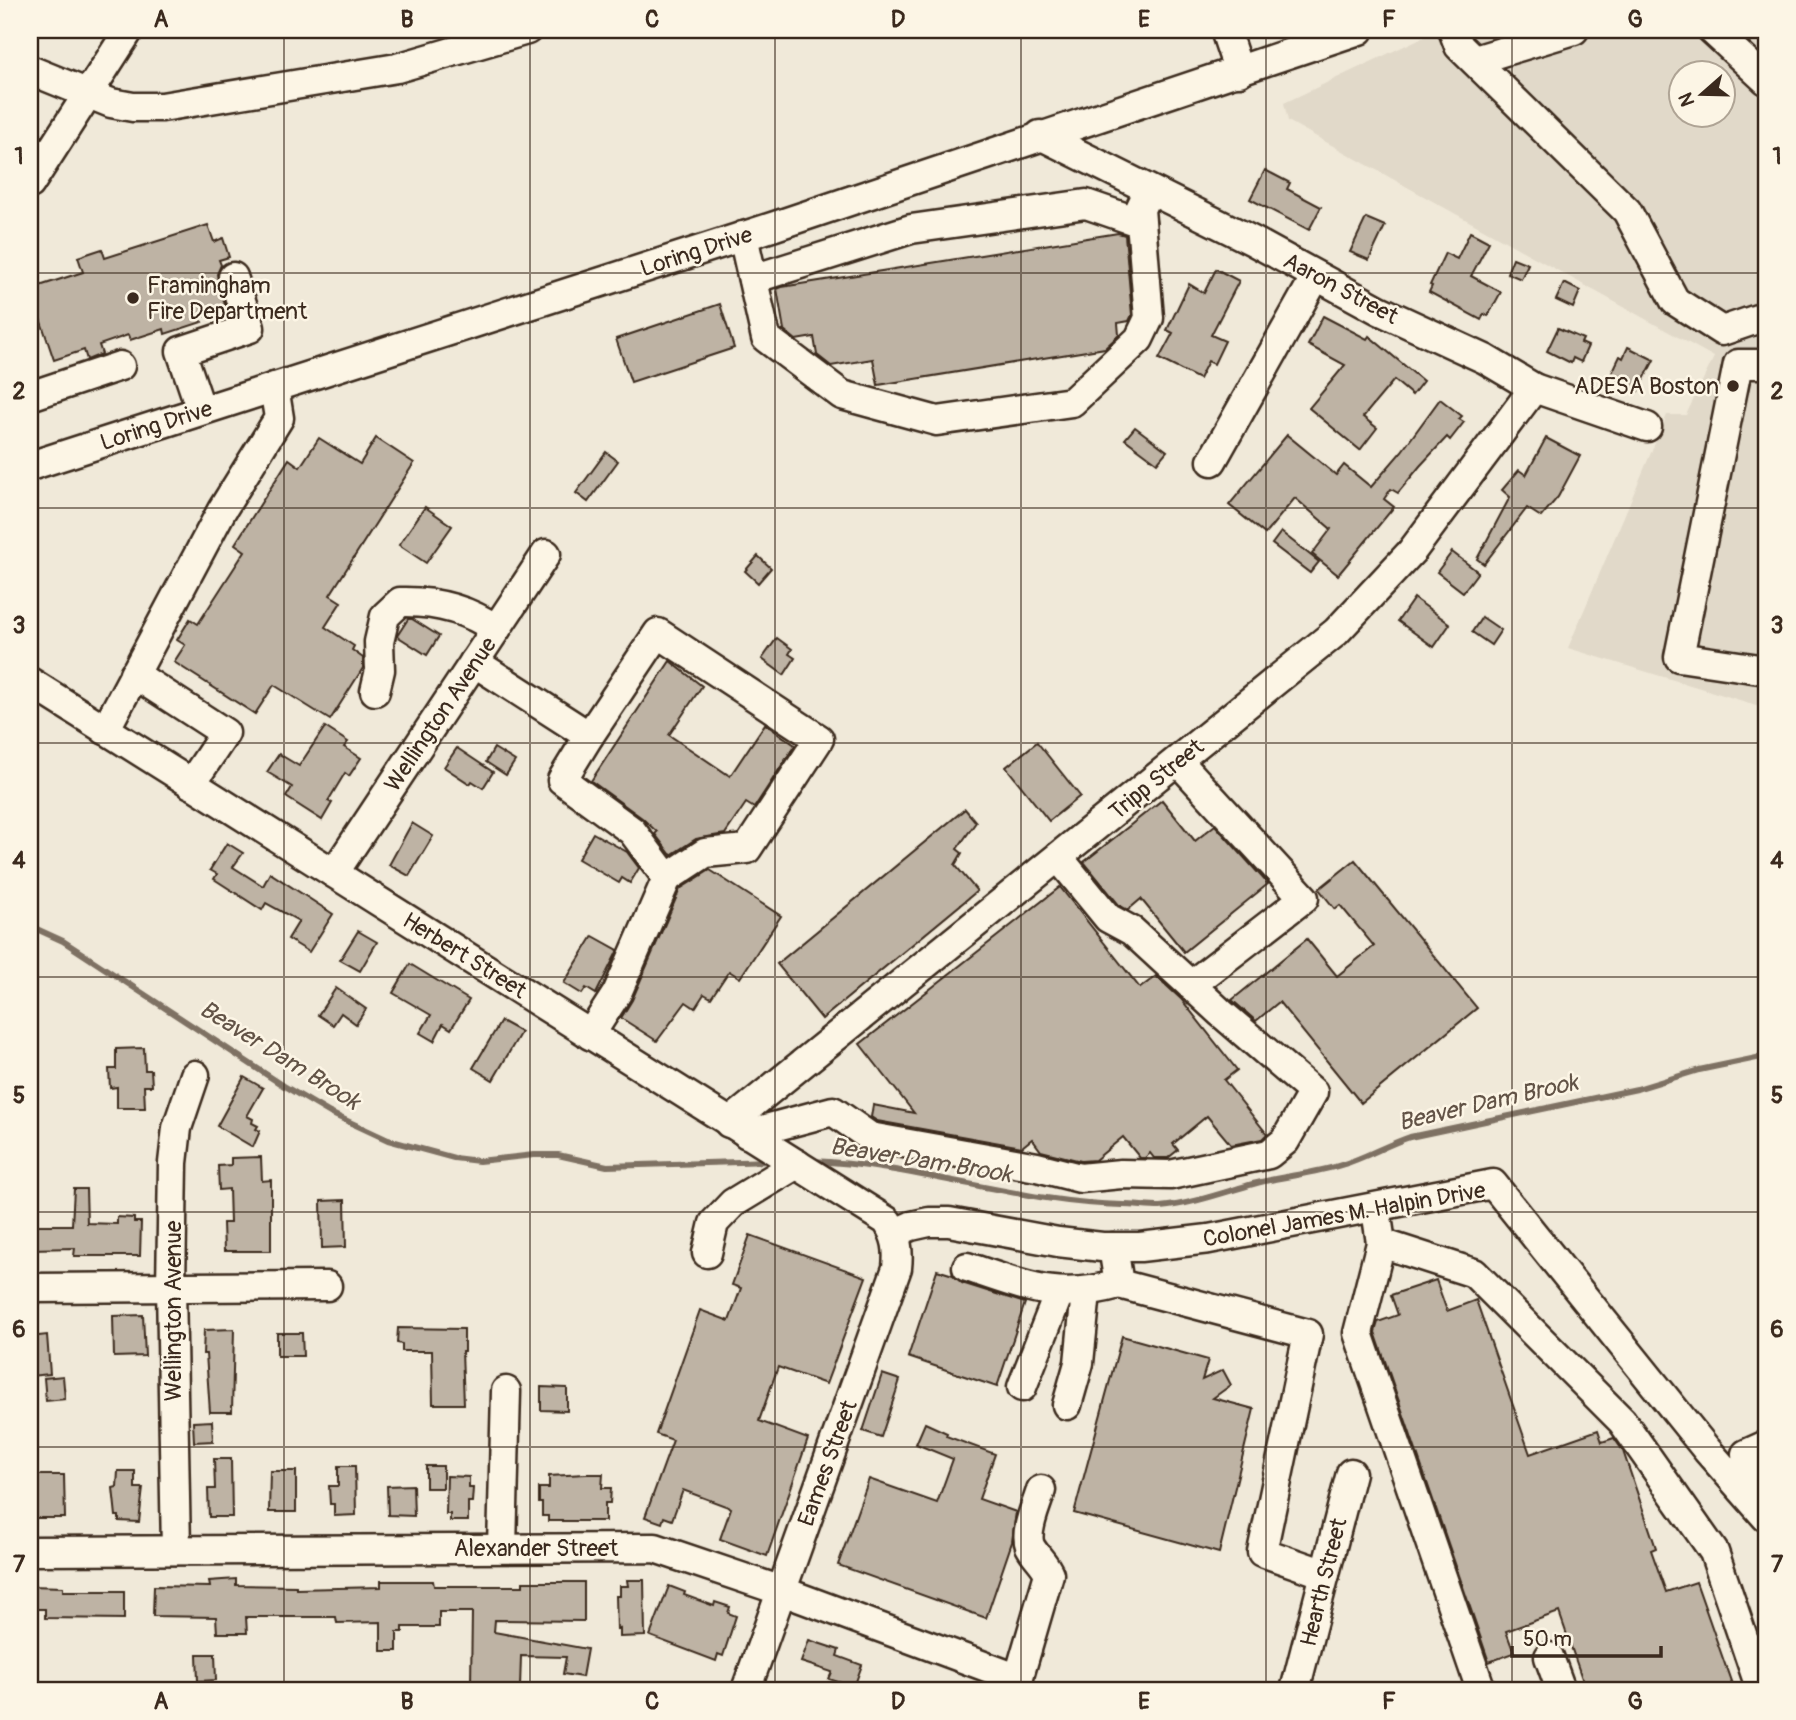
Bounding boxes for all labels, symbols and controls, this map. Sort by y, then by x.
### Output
text: A [154,5,169,34]
text: B [400,5,414,34]
text: C [645,5,659,34]
text: D [891,5,905,34]
text: E [1138,5,1150,34]
text: F [1382,5,1396,34]
text: G [1627,5,1643,34]
north arrow [1666,60,1736,130]
text: N [1673,89,1700,110]
text: 1 [15,142,24,171]
text: 1 [1773,142,1782,171]
street label: Loring Drive [636,220,756,283]
street label: Aaron Street [1278,246,1404,331]
place label: Framingham Fire Department [147,271,308,326]
marker: Framingham Fire Department [125,290,141,306]
place label: ADESA Boston [1574,372,1719,401]
text: 2 [13,377,26,406]
text: 2 [1771,377,1784,406]
marker: ADESA Boston [1725,378,1741,394]
street label: Loring Drive [96,394,216,457]
text: 3 [13,611,25,640]
text: 3 [1771,611,1783,640]
street label: Wellington Avenue [378,631,503,797]
street label: Tripp Street [1103,732,1210,826]
text: 4 [12,846,26,875]
text: 4 [1770,846,1784,875]
street label: Herbert Street [397,906,533,1005]
water label: Beaver Dam Brook [194,995,367,1117]
water label: Beaver Dam Brook [1396,1067,1583,1137]
text: 5 [13,1081,25,1110]
text: 5 [1771,1081,1783,1110]
water label: Beaver Dam Brook [828,1132,1016,1189]
street label: Colonel James M. Halpin Drive [1201,1175,1488,1254]
street label: Wellington Avenue [159,1220,188,1401]
text: 6 [12,1315,26,1344]
text: 6 [1770,1315,1784,1344]
street label: Eames Street [791,1395,864,1530]
street label: Hearth Street [1294,1514,1354,1649]
street label: Alexander Street [454,1534,619,1563]
text: 7 [13,1550,26,1579]
text: 7 [1771,1550,1784,1579]
scale bar [1512,1615,1661,1659]
text: 50 m [1523,1626,1572,1653]
text: A [154,1687,169,1716]
text: B [400,1687,414,1716]
text: C [645,1687,659,1716]
text: D [891,1687,905,1716]
text: E [1138,1687,1150,1716]
text: F [1382,1687,1396,1716]
text: G [1627,1687,1643,1716]

